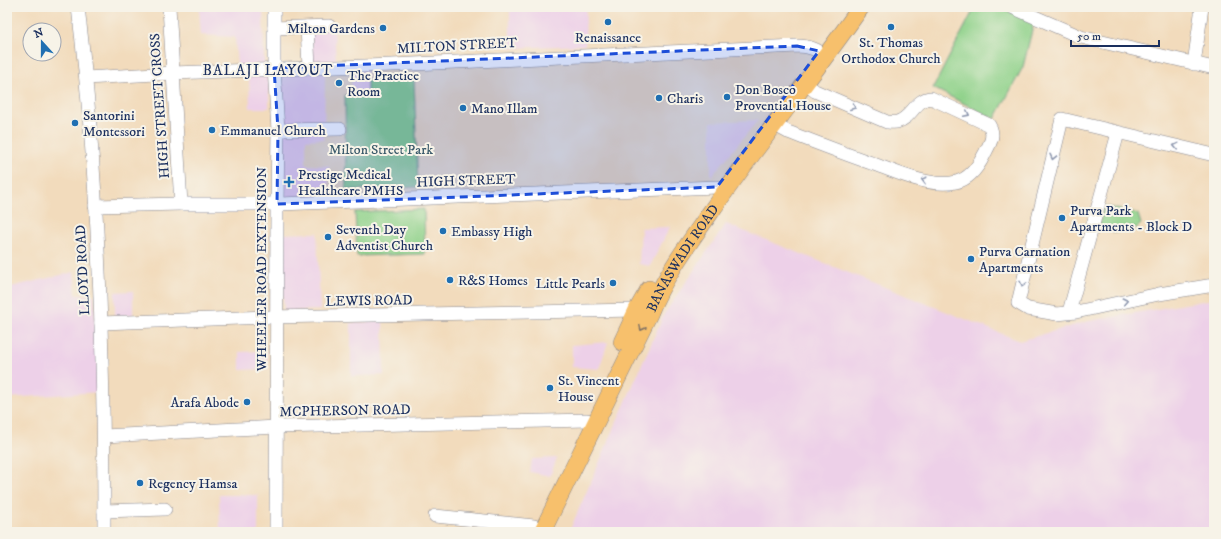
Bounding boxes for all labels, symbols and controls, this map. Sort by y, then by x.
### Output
marker: Renaissance [603,17,613,27]
place label: Milton Gardens [287,20,375,38]
north arrow [22,22,62,62]
marker: St. Thomas Orthodox Church [886,22,896,32]
scale bar [1071,22,1159,48]
marker: Milton Gardens [378,23,388,33]
text: N [32,25,45,42]
place label: Renaissance [575,29,641,47]
text: 50 m [1077,29,1101,44]
street label: HIGH STREET CROSS [146,33,174,179]
street label: MILTON STREET [397,34,518,58]
place label: St. Thomas Orthodox Church [841,34,941,68]
district label: BALAJI LAYOUT [203,61,333,80]
place label: The Practice Room [347,67,419,101]
marker: The Practice Room [334,78,344,88]
place label: Don Bosco Provential House [735,81,831,115]
place label: Charis [667,90,703,108]
marker: Don Bosco Provential House [722,92,732,102]
marker: Charis [654,93,664,103]
place label: Mano Illam [471,100,538,118]
one-way arrow [848,102,856,110]
marker: Mano Illam [458,103,468,113]
place label: Santorini Montessori [83,107,145,141]
one-way arrow [963,109,970,117]
marker: Santorini Montessori [70,118,80,128]
place label: Emmanuel Church [220,122,326,140]
marker: Emmanuel Church [207,125,217,135]
park label: Milton Street Park [329,141,433,159]
one-way arrow [1173,143,1179,151]
one-way arrow [1049,154,1057,160]
street label: WHEELER ROAD EXTENSION [253,166,271,372]
place label: Prestige Medical Healthcare PMHS [298,166,403,200]
street label: HIGH STREET [416,170,517,192]
marker: Prestige Medical Healthcare PMHS [283,176,295,188]
one-way arrow [921,177,927,185]
street label: BANASWADI ROAD [643,201,723,315]
place label: Purva Park Apartments - Block D [1070,202,1192,236]
marker: Purva Park Apartments - Block D [1057,213,1067,223]
place label: Seventh Day Adventist Church [336,221,434,255]
place label: Embassy High [451,223,533,241]
street label: LLOYD ROAD [72,224,94,316]
marker: Embassy High [438,226,448,236]
marker: Seventh Day Adventist Church [323,232,333,242]
place label: Purva Carnation Apartments [979,243,1071,277]
marker: Purva Carnation Apartments [966,254,976,264]
place label: R&S Homes [458,272,528,290]
marker: R&S Homes [445,275,455,285]
place label: Little Pearls [536,275,605,293]
marker: Little Pearls [608,278,618,288]
one-way arrow [1019,281,1027,287]
street label: LEWIS ROAD [325,291,413,311]
one-way arrow [1122,298,1129,306]
one-way arrow [639,323,647,331]
place label: St. Vincent House [558,372,620,406]
marker: St. Vincent House [545,383,555,393]
place label: Arafa Abode [170,394,239,412]
marker: Arafa Abode [242,397,252,407]
street label: MCPHERSON ROAD [279,401,411,421]
place label: Regency Hamsa [148,475,237,493]
marker: Regency Hamsa [135,478,145,488]

